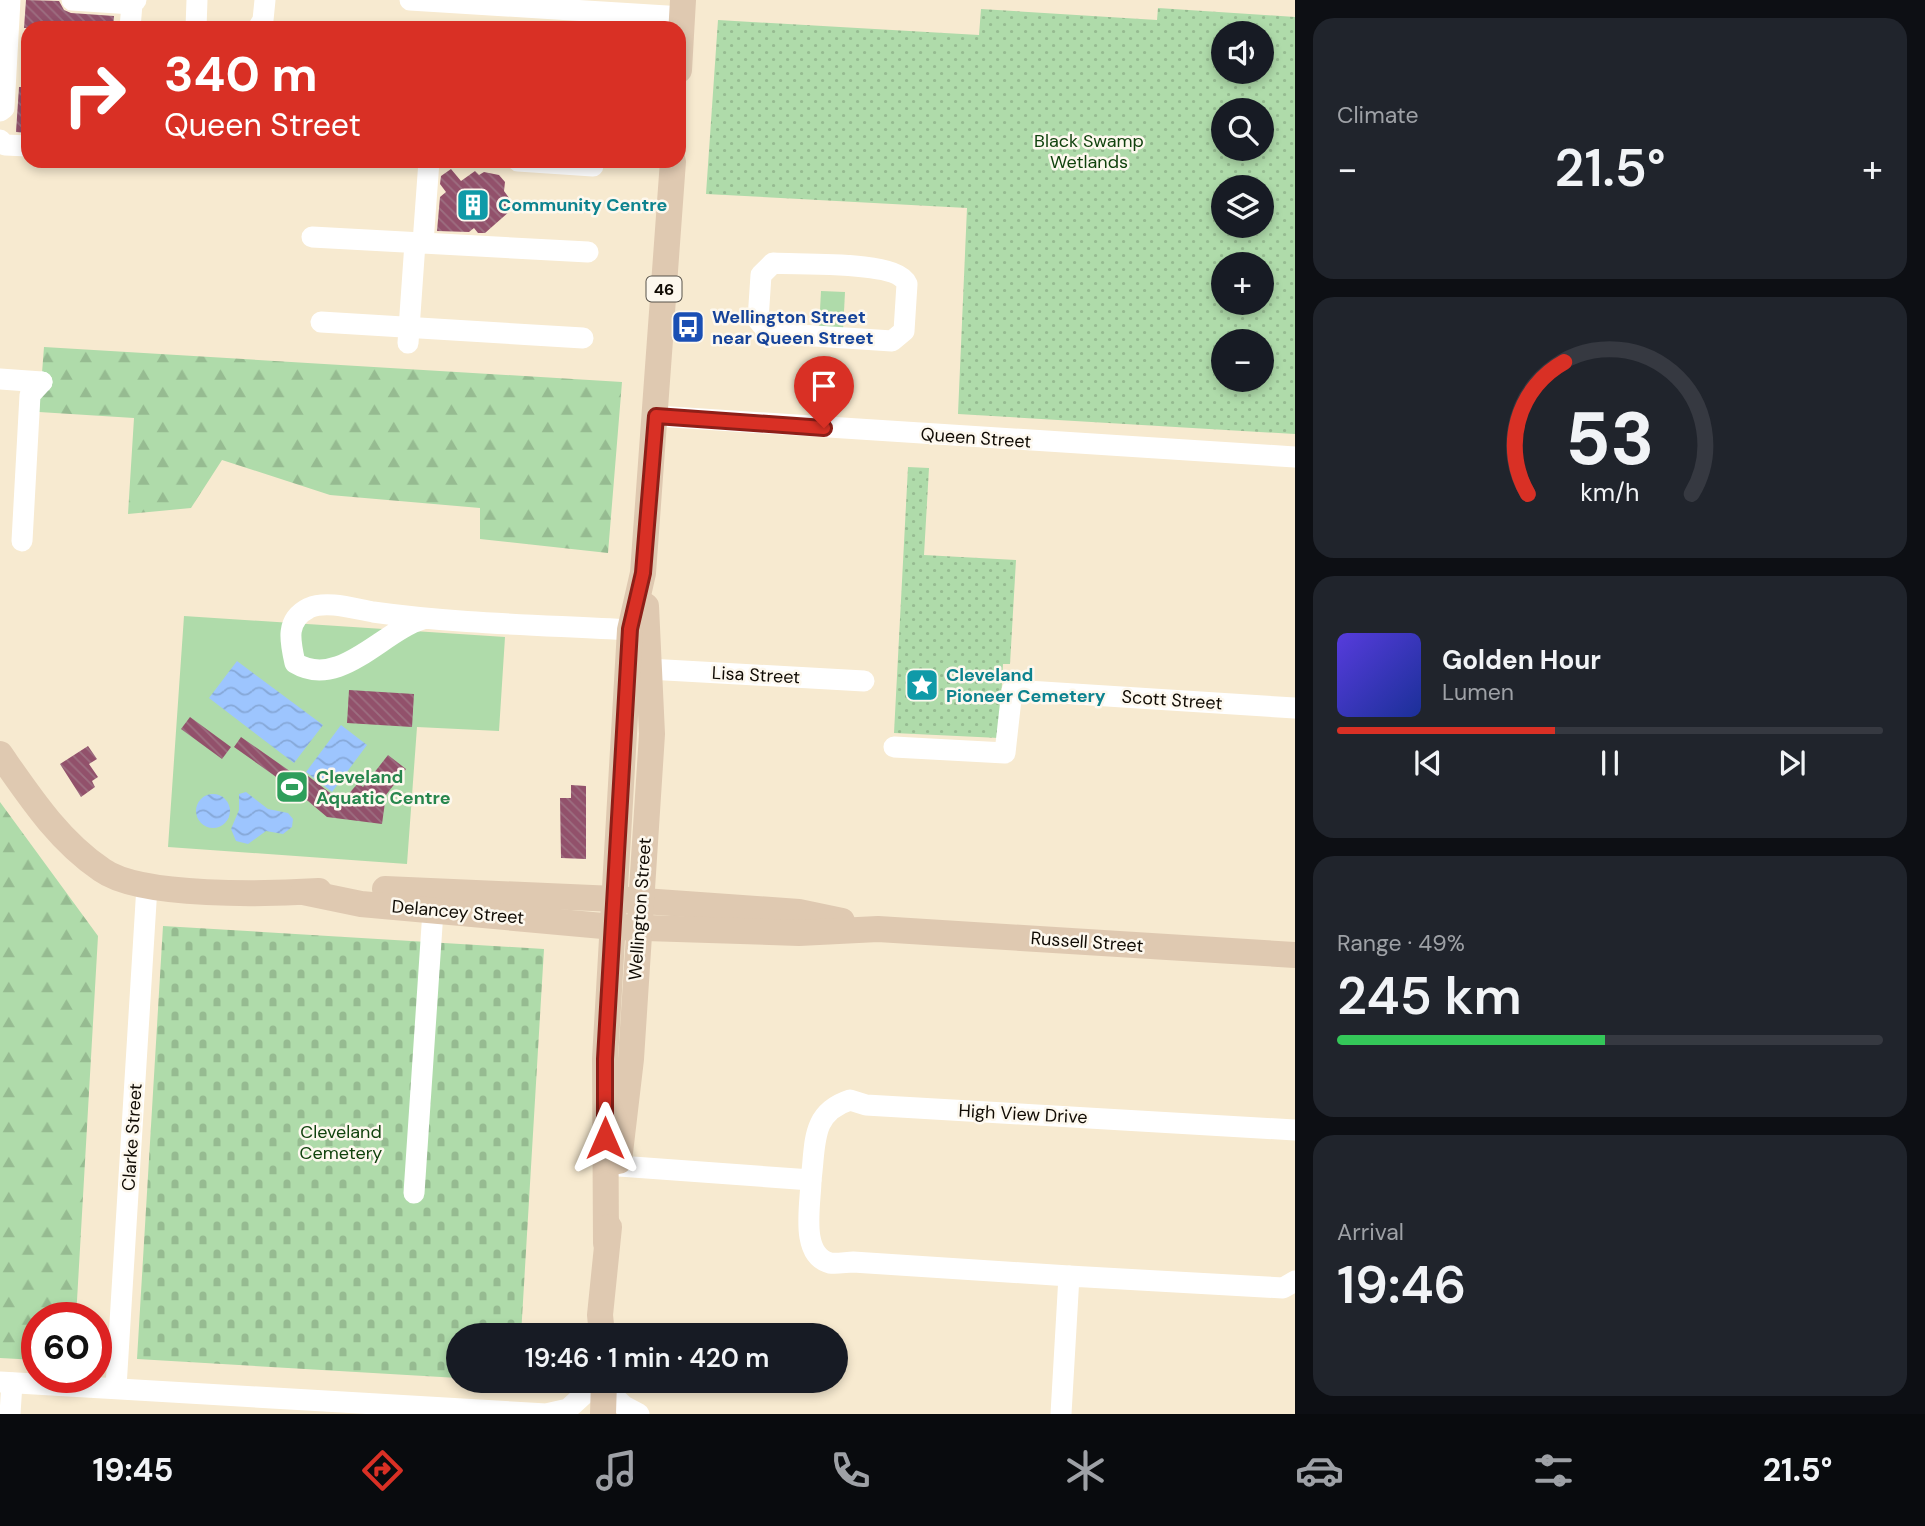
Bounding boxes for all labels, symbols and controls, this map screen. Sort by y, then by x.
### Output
map controls [1211,21,1274,392]
button: sound [1211,21,1274,84]
text: 340 m [164,42,318,106]
icon: right [49,49,140,140]
button: search [1211,98,1274,161]
text: Climate [1337,100,1419,130]
text: Queen Street [164,104,361,146]
park label: Black Swamp Wetlands [1034,129,1144,174]
text: 21.5° [1554,134,1666,202]
text: − [1337,144,1358,194]
text: + [1862,144,1883,194]
button: layers [1211,175,1274,238]
building icon: Community Centre [454,186,492,224]
place label: Community Centre [498,193,667,217]
button: + [1211,252,1274,315]
road number: 46 [646,276,682,302]
place label: Wellington Street near Queen Street [712,305,874,350]
bus stop icon: Wellington Street near Queen Street [669,308,707,346]
button: − [1211,329,1274,392]
pin [794,356,854,428]
icon: arrive [805,367,843,405]
text: 53 [1565,392,1655,487]
street label: Queen Street [920,422,1032,454]
text: km/h [1580,476,1640,509]
text: Golden Hour [1442,643,1601,677]
street label: Lisa Street [711,661,801,689]
place label: Cleveland Pioneer Cemetery [946,663,1106,708]
place icon: Cleveland Pioneer Cemetery [903,666,941,704]
text: Lumen [1442,677,1514,707]
street label: Scott Street [1121,685,1223,715]
icon: previous [1409,744,1447,782]
icon: pause [1591,744,1629,782]
icon: next [1773,744,1811,782]
place label: Cleveland Aquatic Centre [316,765,451,810]
sports icon: Cleveland Aquatic Centre [273,768,311,806]
street label: Wellington Street [623,837,657,981]
street label: Delancey Street [391,894,525,930]
street label: Russell Street [1030,926,1144,958]
text: Range · 49% [1337,928,1465,958]
text: 245 km [1337,962,1522,1030]
street label: Clarke Street [116,1082,148,1192]
street label: High View Drive [958,1099,1088,1129]
position arrow [568,1101,642,1175]
park label: Cleveland Cemetery [300,1120,382,1165]
text: Arrival [1337,1217,1404,1247]
text: 19:46 [1337,1251,1467,1319]
speed limit sign: 60 [21,1302,112,1393]
text: 19:46 · 1 min · 420 m [525,1341,769,1375]
icon: directions [358,1446,407,1495]
icon: music [592,1446,641,1495]
icon: phone [826,1446,875,1495]
icon: climate [1061,1446,1110,1495]
icon: car [1295,1446,1344,1495]
icon: filters [1529,1446,1578,1495]
text: 19:45 [93,1449,173,1491]
text: 21.5° [1763,1449,1832,1491]

